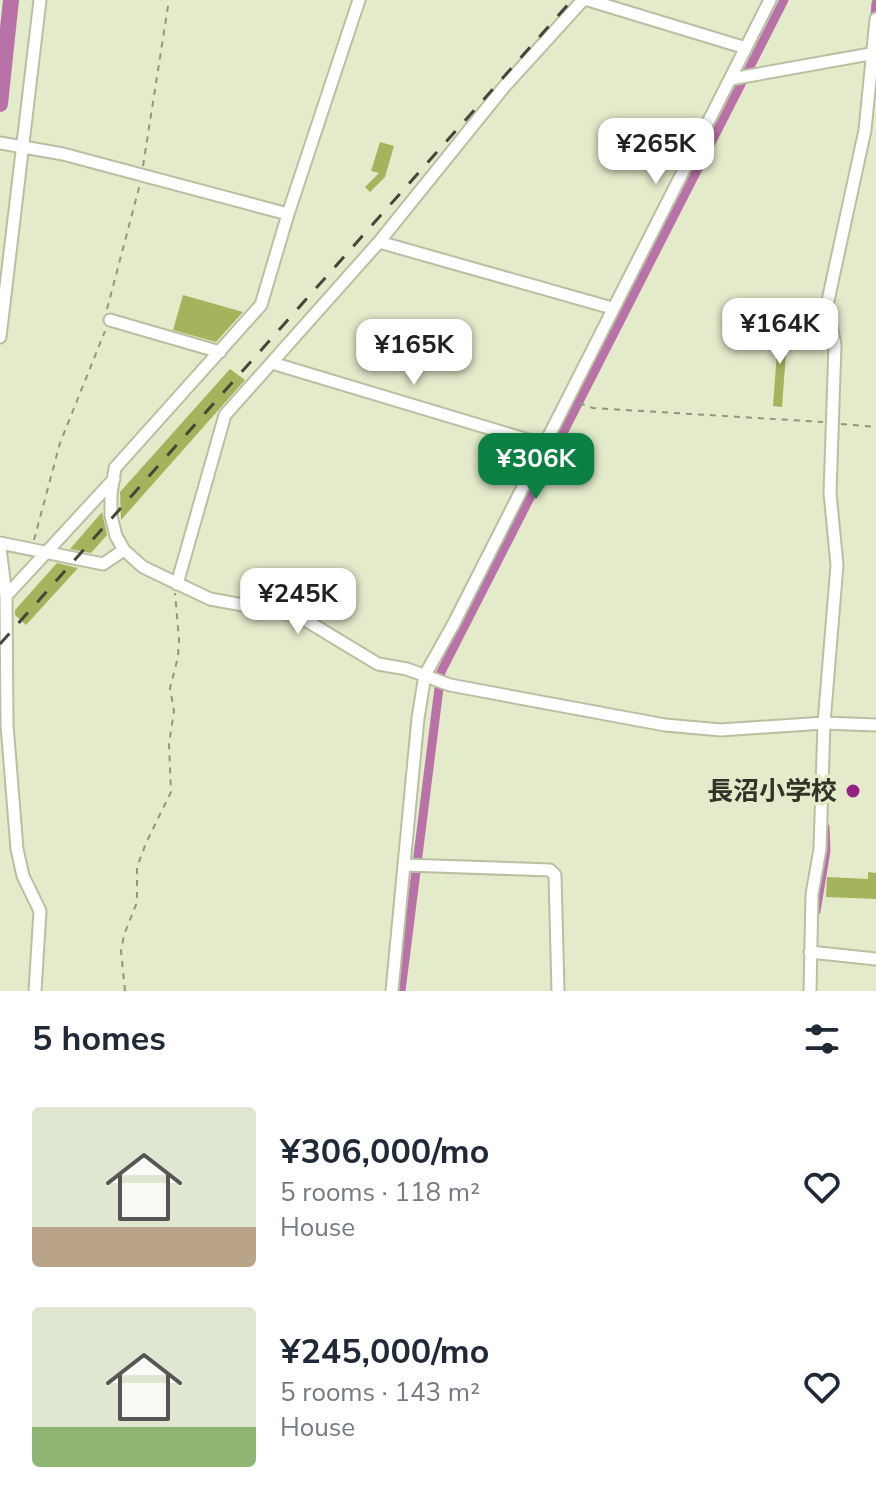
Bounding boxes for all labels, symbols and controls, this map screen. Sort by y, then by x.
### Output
pin: ¥265K [600,118,712,186]
text: ¥265K [616,126,696,161]
pin: ¥164K [724,298,836,366]
text: ¥164K [740,306,820,341]
pin: ¥165K [358,319,470,387]
text: ¥165K [374,327,454,362]
pin: ¥306K [480,433,592,501]
text: ¥306K [496,441,576,476]
pin: ¥245K [242,568,354,636]
text: ¥245K [258,576,338,611]
place label: 長沼小学校 [707,774,837,809]
marker: 長沼小学校 [844,782,862,800]
text: 5 homes [32,1016,166,1062]
icon: filters [800,1017,844,1061]
text: ¥306,000/mo [280,1129,489,1175]
icon: home [96,1139,192,1235]
icon: heart [800,1165,844,1209]
text: 5 rooms · 118 m² [280,1175,480,1210]
text: House [280,1210,355,1245]
text: ¥245,000/mo [280,1329,489,1375]
icon: home [96,1339,192,1435]
icon: heart [800,1365,844,1409]
text: 5 rooms · 143 m² [280,1375,480,1410]
text: House [280,1410,355,1445]

